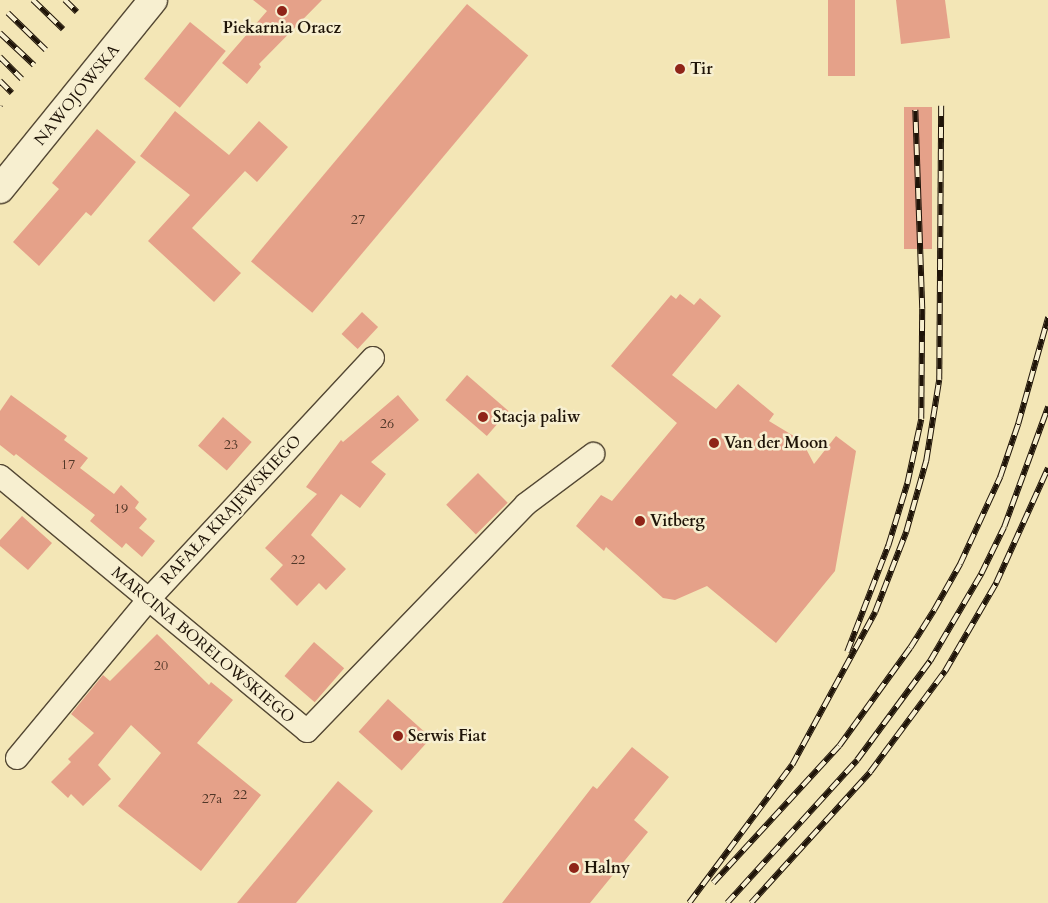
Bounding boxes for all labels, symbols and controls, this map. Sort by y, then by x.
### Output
marker: Piekarnia Oracz [276,5,288,17]
place label: Piekarnia Oracz [223,18,341,38]
street label: NAWOJOWSKA [30,40,124,150]
place label: Tir [690,59,713,79]
marker: Tir [674,63,686,75]
house number: 27 [351,212,365,228]
place label: Stacja paliw [493,407,580,427]
marker: Stacja paliw [477,411,489,423]
house number: 26 [380,416,394,432]
street label: RAFAŁA KRAJEWSKIEGO [157,431,305,589]
place label: Van der Moon [724,433,828,453]
house number: 23 [224,437,238,453]
marker: Van der Moon [708,437,720,449]
house number: 17 [61,457,75,473]
house number: 19 [114,501,128,517]
place label: Vitberg [650,511,705,531]
marker: Vitberg [634,515,646,527]
house number: 22 [291,552,305,568]
street label: MARCINA BORELOWSKIEGO [108,563,298,727]
house number: 20 [154,658,168,674]
place label: Serwis Fiat [408,726,486,746]
marker: Serwis Fiat [392,730,404,742]
house number: 22 [233,787,247,803]
house number: 27a [202,791,222,807]
place label: Halny [584,858,630,878]
marker: Halny [568,862,580,874]

